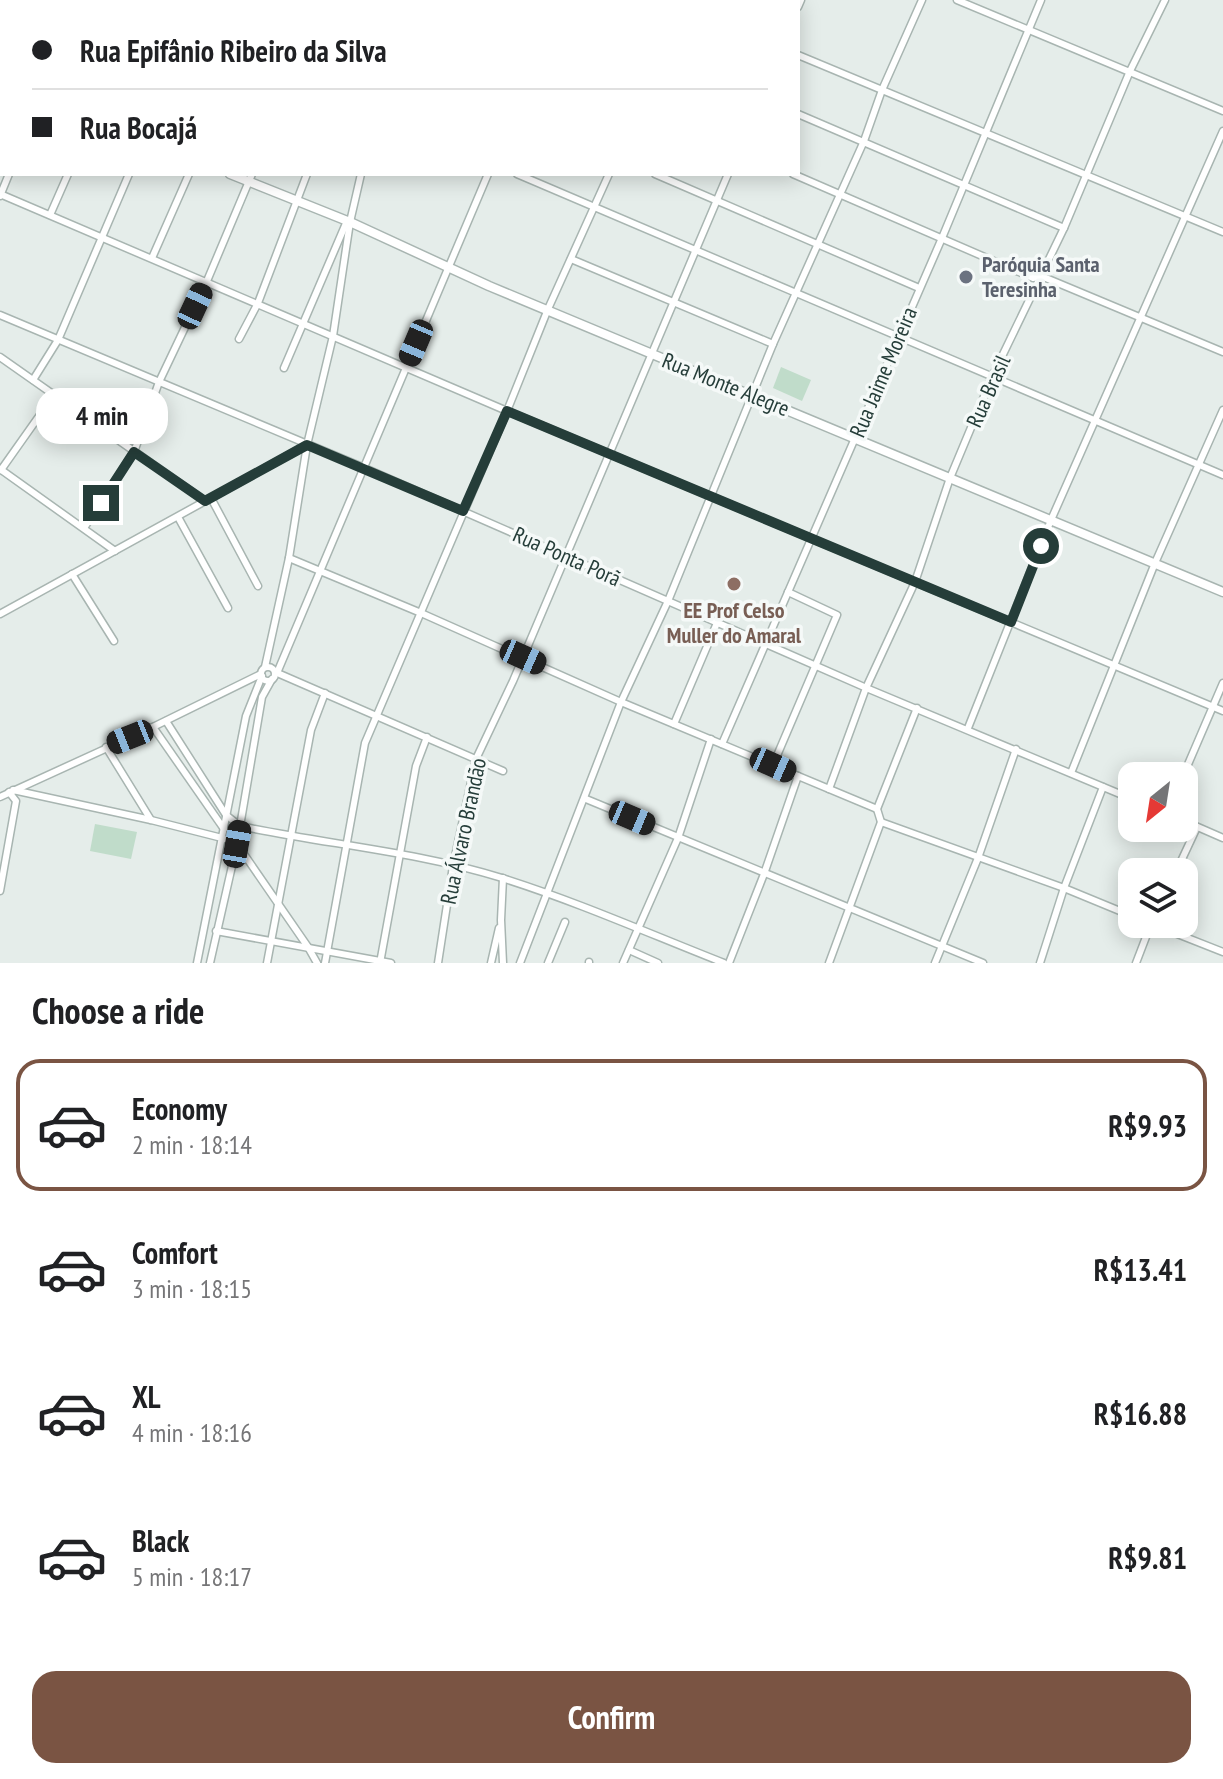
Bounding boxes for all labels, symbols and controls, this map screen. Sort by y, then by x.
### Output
text: Rua Epifânio Ribeiro da Silva [80,31,387,70]
text: Rua Bocajá [80,108,197,147]
place label: Paróquia Santa Teresinha [982,250,1100,303]
marker: Paróquia Santa Teresinha [957,268,975,286]
car [174,279,216,333]
street label: Rua Jaime Moreira [843,303,923,441]
car [396,316,436,370]
street label: Rua Monte Alegre [658,346,794,422]
street label: Rua Brasil [960,350,1017,431]
callout: 4 min [35,387,167,443]
text: 4 min [76,399,128,432]
route end [83,485,119,521]
street label: Rua Ponta Porã [509,520,625,592]
route start [1023,528,1059,564]
marker: EE Prof Celso Muller do Amaral [725,575,743,593]
place label: EE Prof Celso Muller do Amaral [667,596,802,649]
car [496,636,550,678]
car [103,717,157,757]
car [746,744,800,786]
street label: Rua Álvaro Brandão [434,755,492,907]
north arrow [1118,762,1198,842]
map controls [1118,762,1198,938]
car [605,798,659,838]
car [221,818,253,870]
button: layers [1118,858,1198,938]
text: Choose a ride [32,987,204,1034]
icon: car [36,1089,108,1161]
text: Economy [132,1089,227,1128]
text: R$9.93 [1108,1106,1187,1145]
text: 2 min · 18:14 [132,1128,252,1161]
icon: car [36,1233,108,1305]
text: Comfort [132,1233,218,1272]
text: R$13.41 [1094,1250,1187,1289]
text: 3 min · 18:15 [132,1272,252,1305]
icon: car [36,1377,108,1449]
text: XL [132,1377,161,1416]
text: R$16.88 [1094,1394,1187,1433]
text: 4 min · 18:16 [132,1416,252,1449]
icon: car [36,1521,108,1593]
text: Black [132,1521,189,1560]
text: R$9.81 [1108,1538,1187,1577]
text: 5 min · 18:17 [132,1560,252,1593]
button: Confirm [32,1671,1191,1763]

